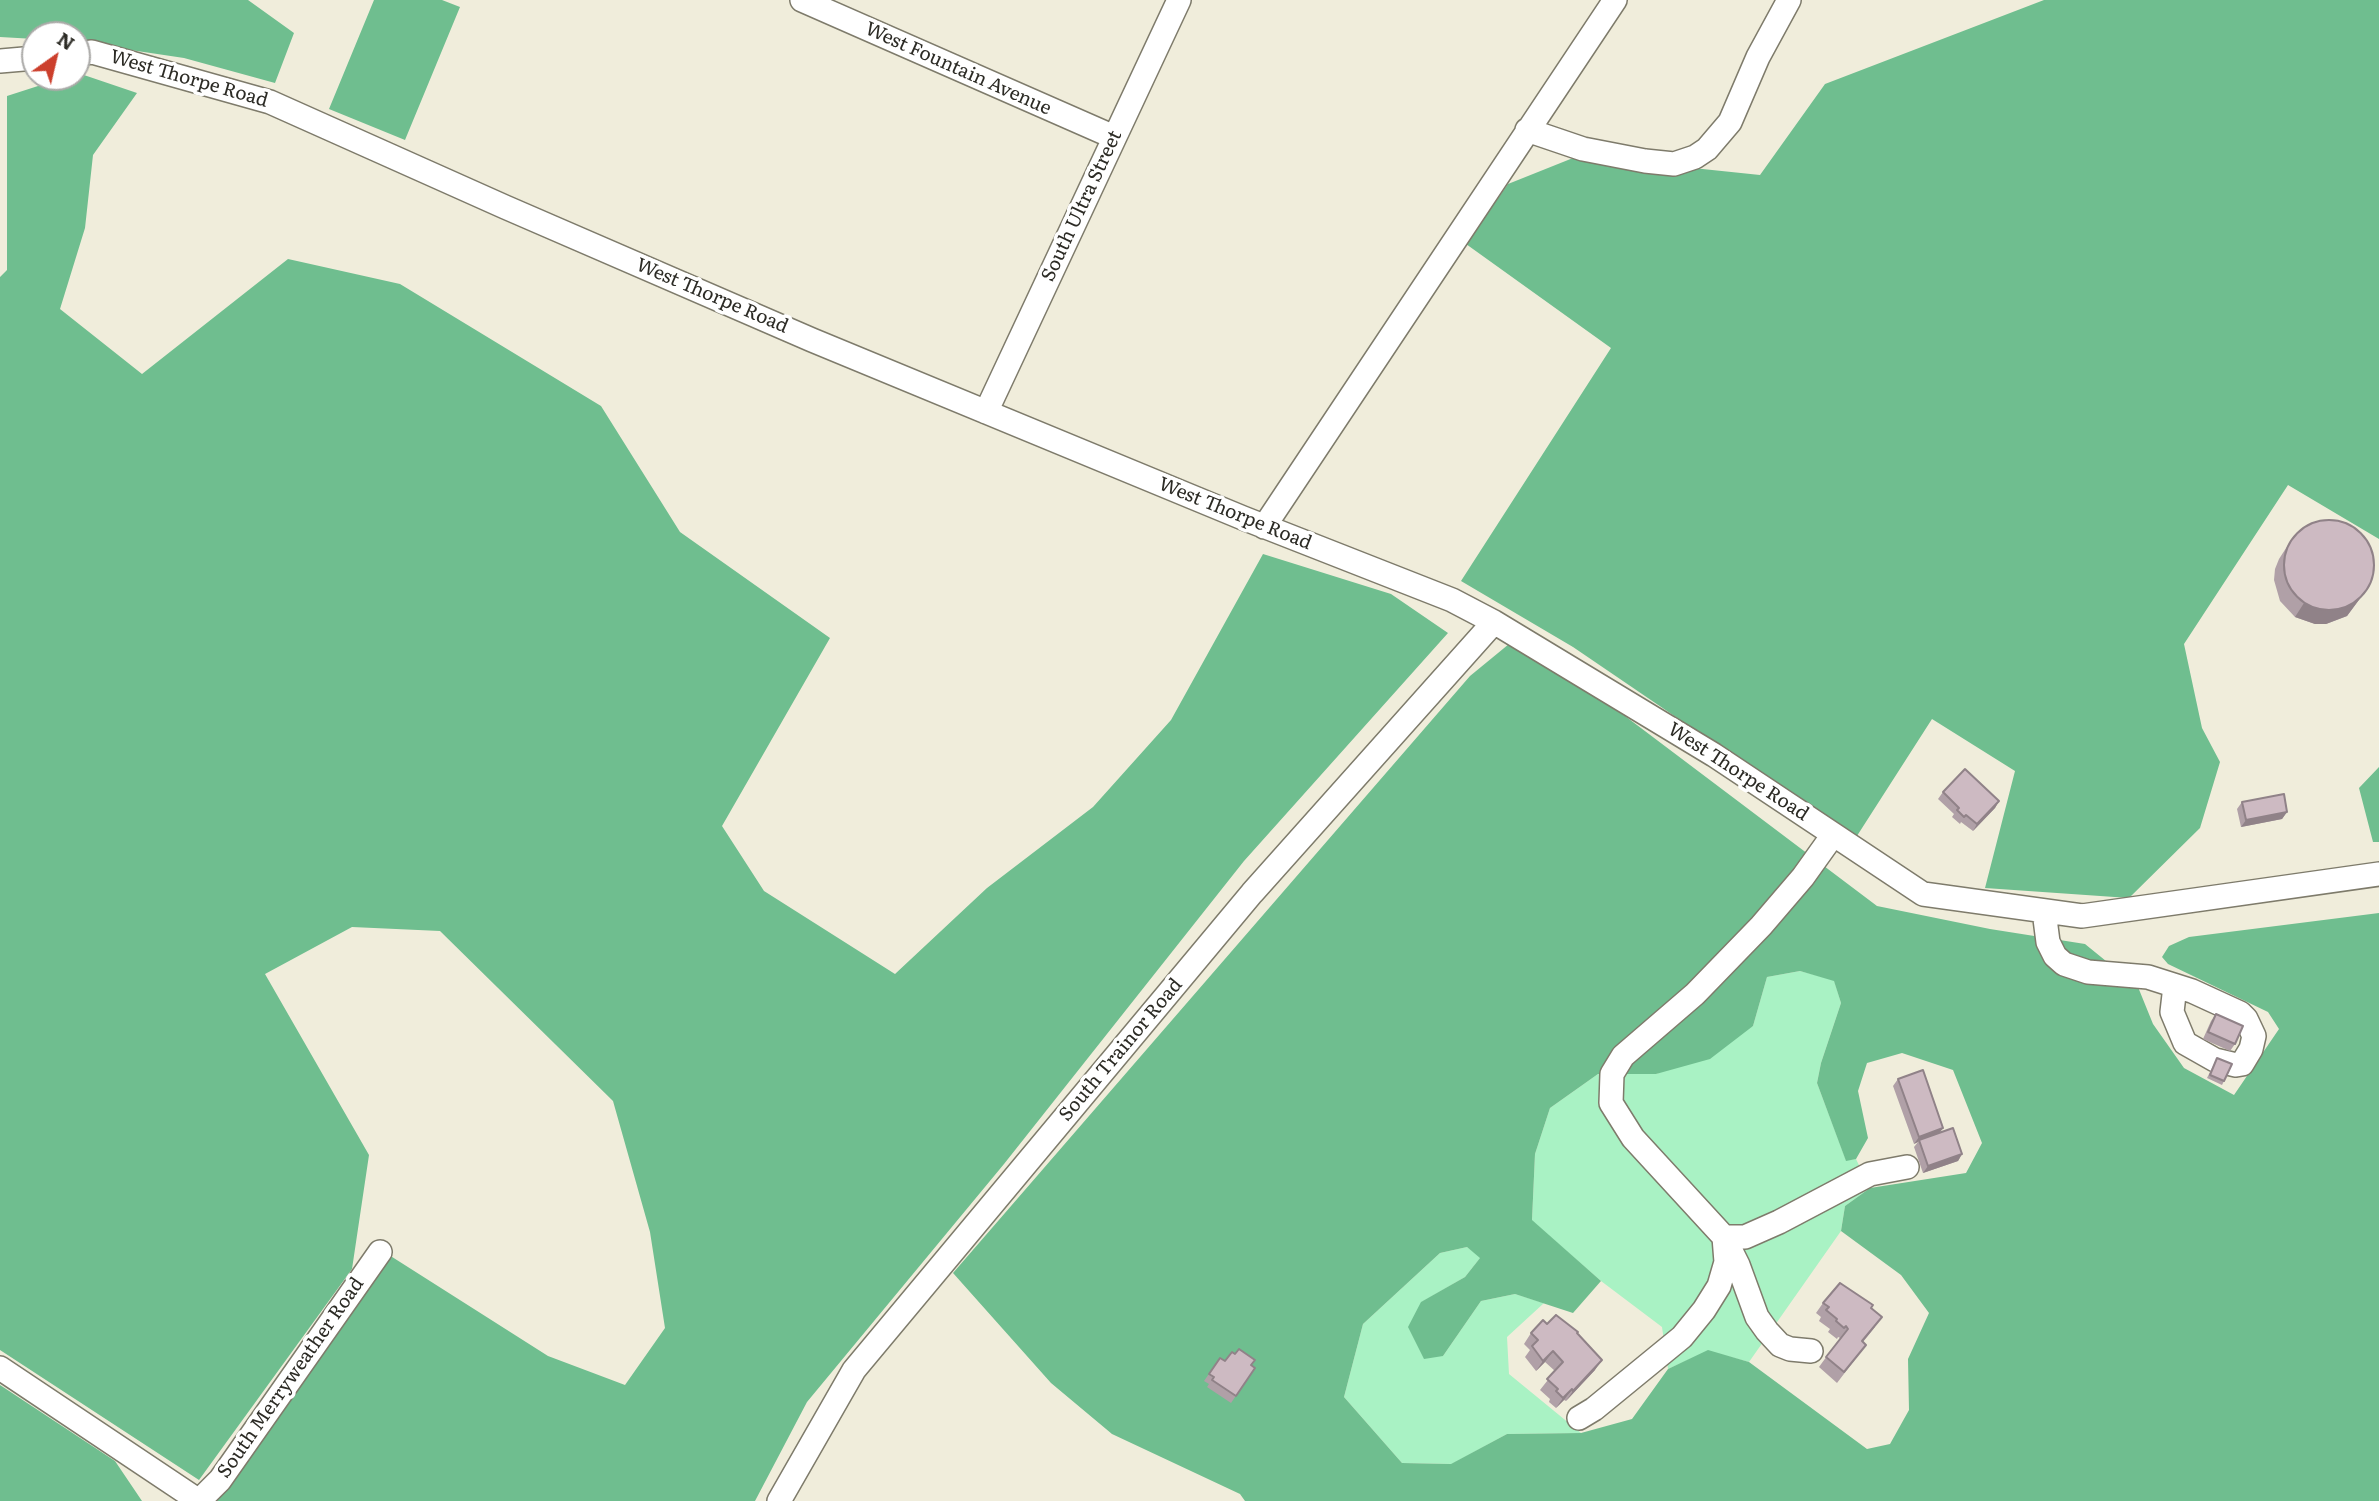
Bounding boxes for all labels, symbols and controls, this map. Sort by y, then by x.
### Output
street label: West Fountain Avenue [861,18,1055,120]
north arrow [21,21,91,91]
text: N [52,24,81,56]
street label: West Thorpe Road [107,46,271,112]
street label: South Ultra Street [1037,127,1127,285]
street label: West Thorpe Road [632,254,792,338]
street label: West Thorpe Road [1155,473,1315,555]
street label: West Thorpe Road [1663,718,1813,826]
street label: South Trainor Road [1055,974,1187,1126]
street label: South Merryweather Road [213,1273,369,1483]

